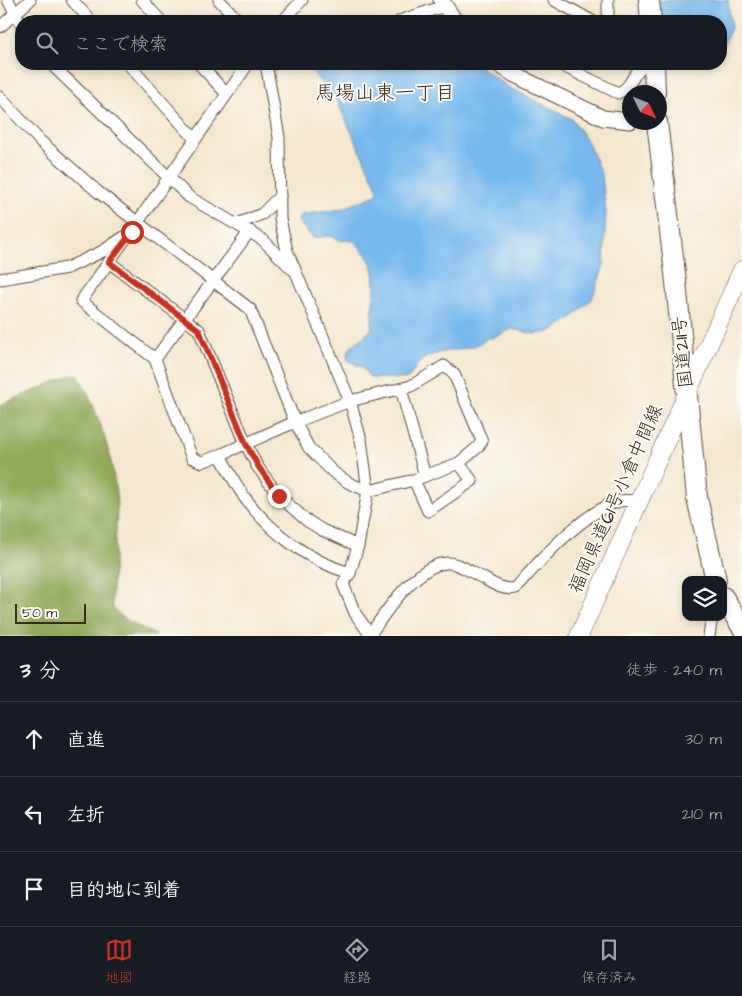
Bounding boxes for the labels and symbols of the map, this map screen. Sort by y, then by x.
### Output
district label: 馬場山東一丁目 [315,79,455,107]
north arrow [622,85,667,130]
route start [121,221,144,244]
street label: 国道211号 [666,314,700,390]
street label: 福岡県道61号小倉中間線 [562,400,670,598]
route end [268,485,291,508]
scale bar [15,601,86,624]

